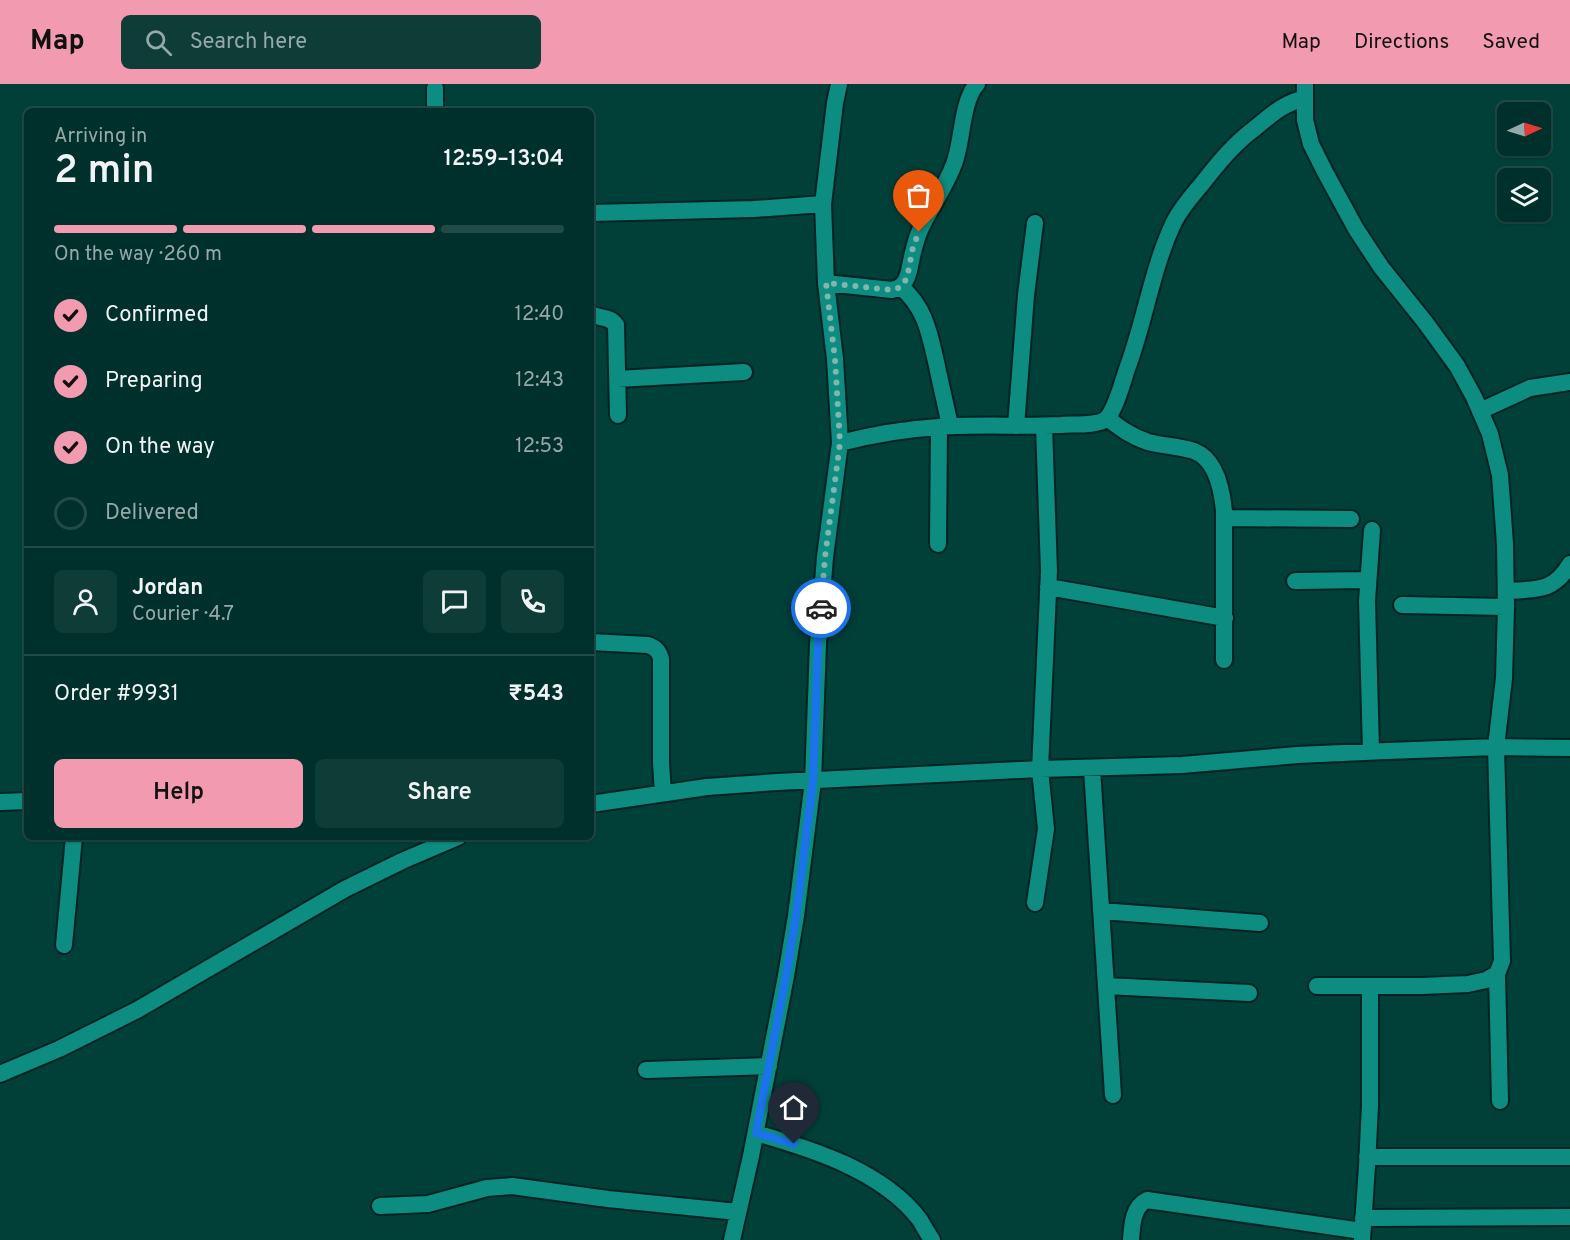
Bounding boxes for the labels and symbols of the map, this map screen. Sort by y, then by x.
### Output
north arrow [1497,102,1551,156]
pin [893,170,944,232]
courier [791,578,851,638]
pin [768,1082,819,1144]

